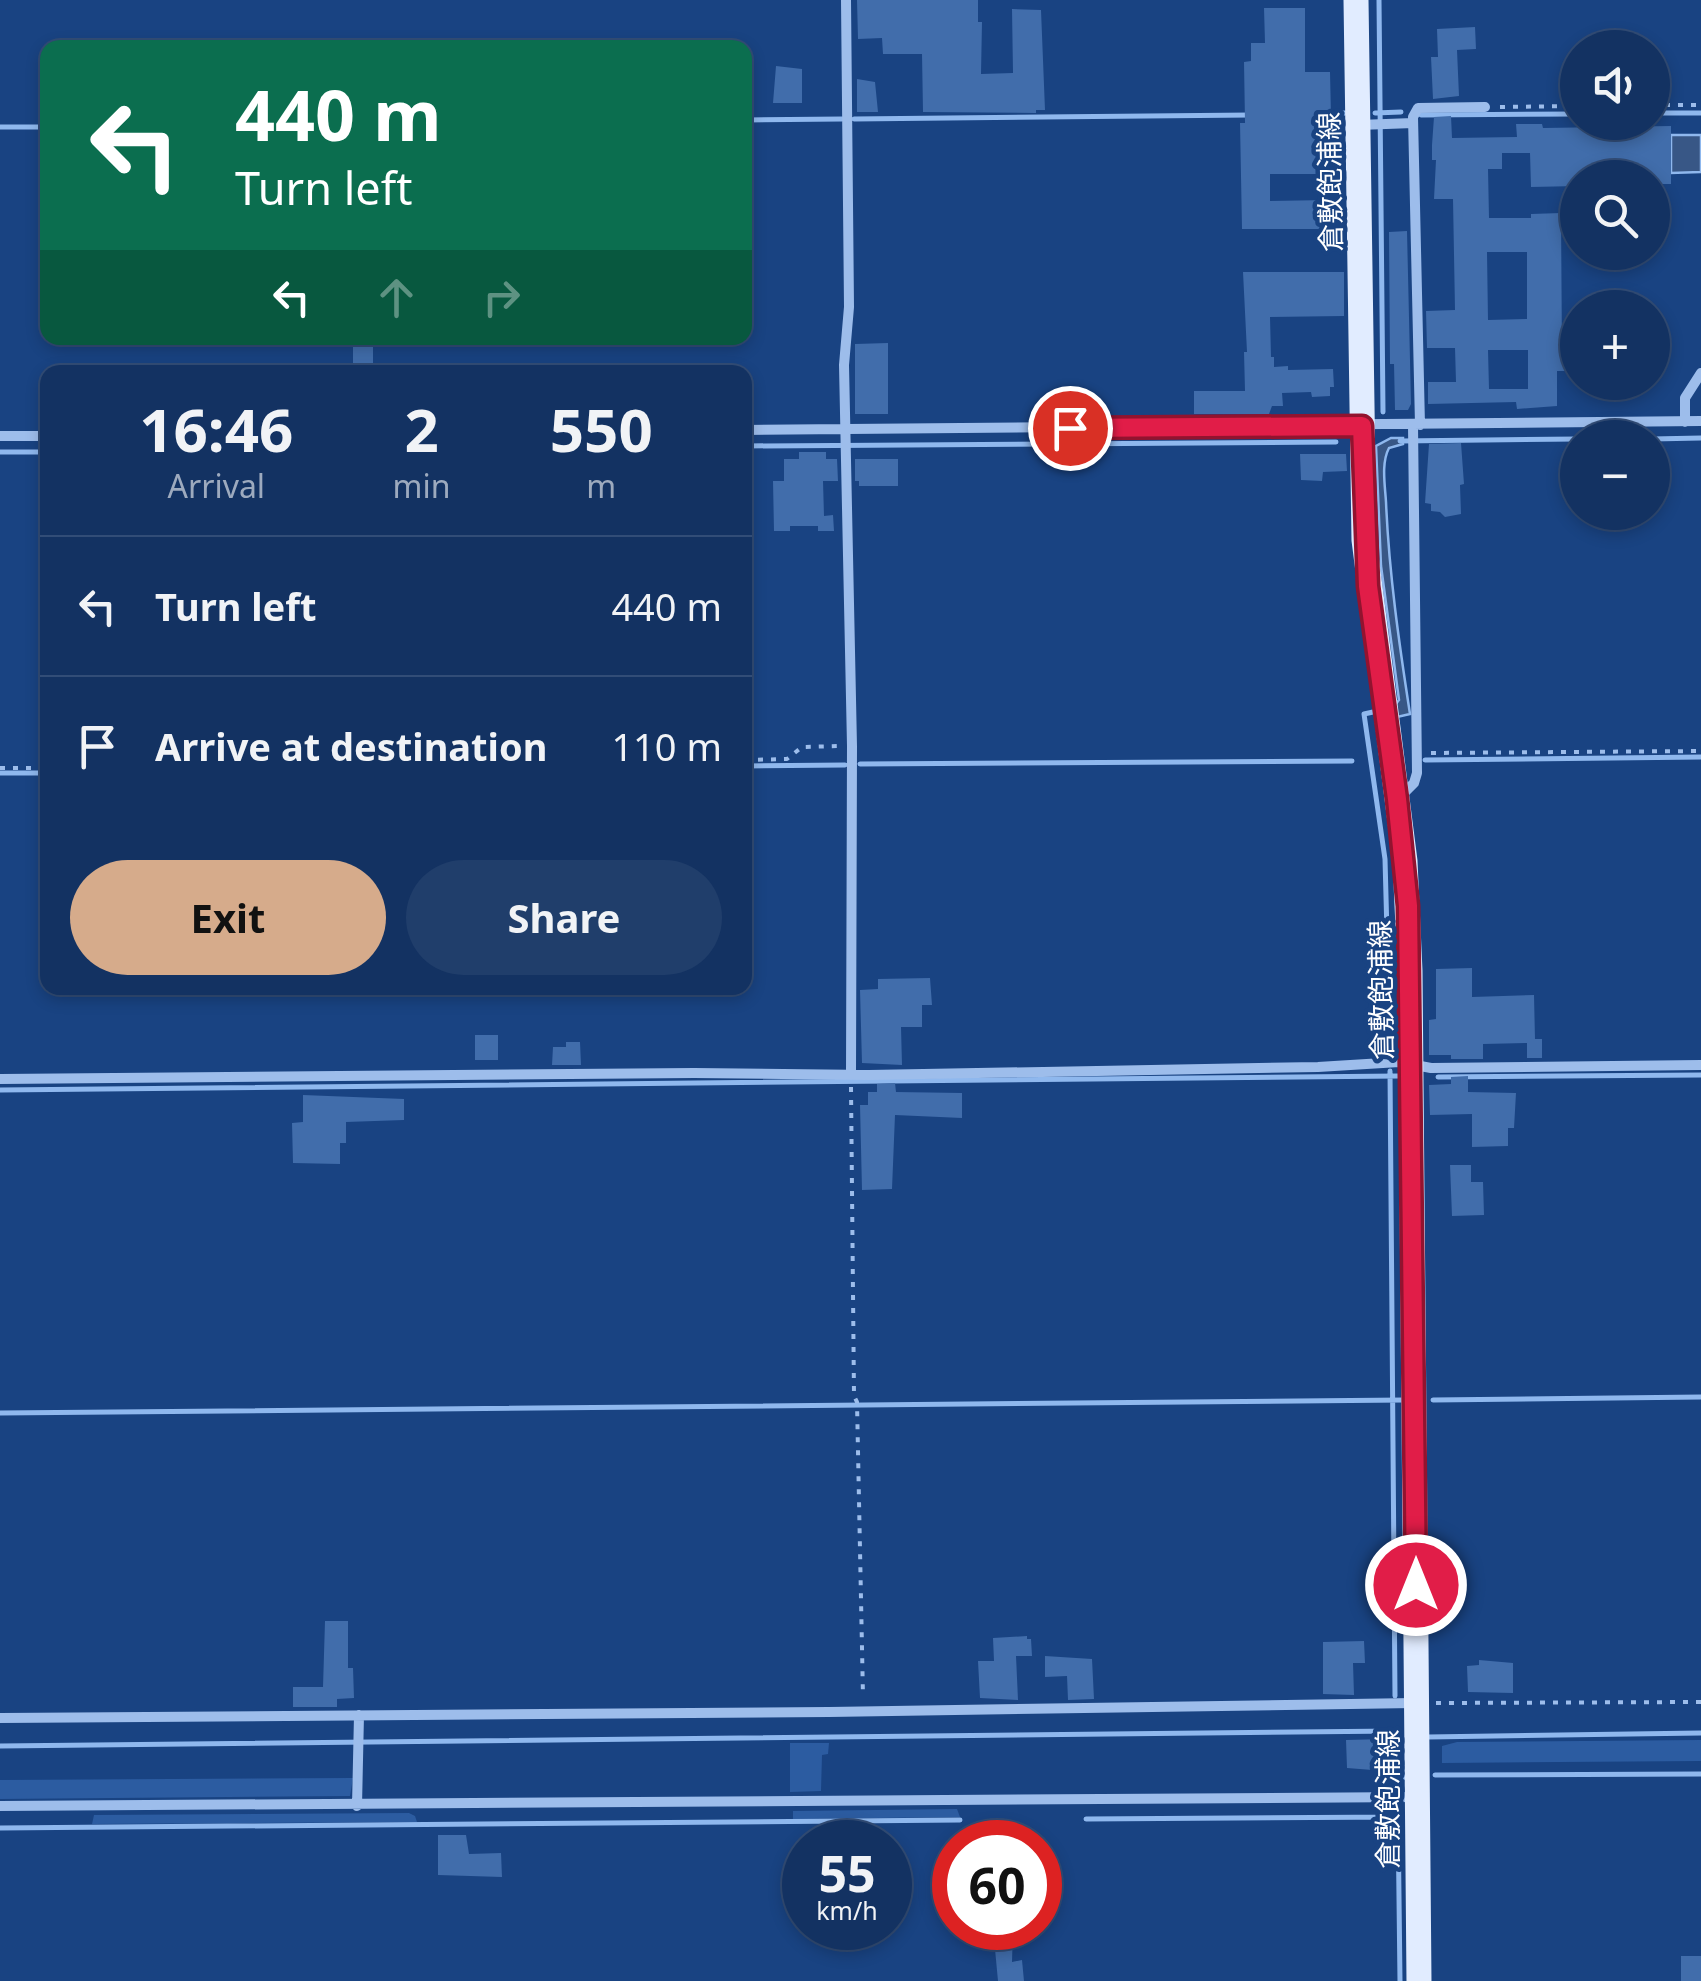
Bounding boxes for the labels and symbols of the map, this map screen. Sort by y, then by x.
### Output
street label: 倉敷飽浦線 [1309,112,1349,252]
pin [1028,386,1113,471]
street label: 倉敷飽浦線 [1360,920,1400,1060]
position arrow [1364,1533,1468,1637]
street label: 倉敷飽浦線 [1368,1729,1406,1869]
speed limit sign: 60 [932,1820,1062,1950]

